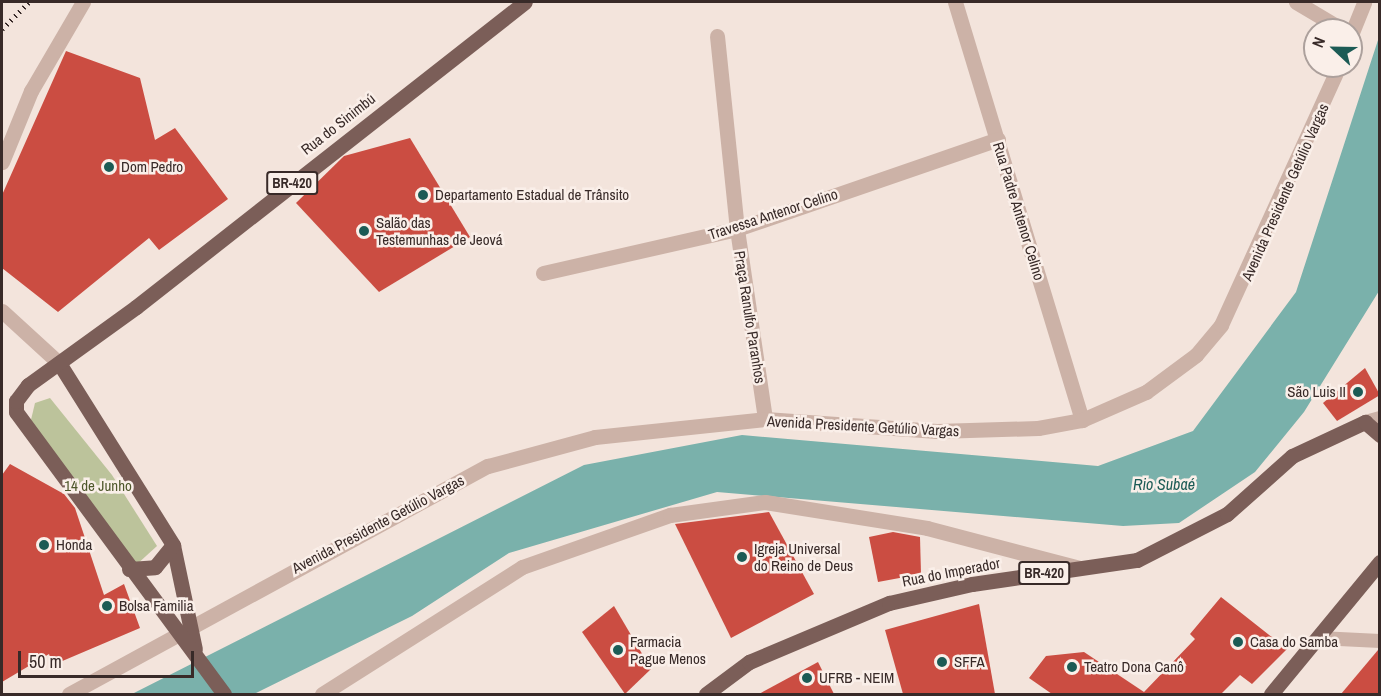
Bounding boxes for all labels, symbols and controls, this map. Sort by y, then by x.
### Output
north arrow [1303,18,1363,78]
text: N [1306,33,1330,51]
street label: Rua do Sinimbú [297,90,379,158]
street label: Avenida Presidente Getúlio Vargas [1238,100,1332,284]
street label: Rua Padre Antenor Celino [989,139,1049,283]
place label: Dom Pedro [121,158,183,176]
marker: Dom Pedro [102,160,116,174]
road number: BR-420 [265,172,319,194]
street label: Travessa Antenor Celino [706,184,840,244]
place label: Departamento Estadual de Trânsito [435,186,629,204]
marker: Departamento Estadual de Trânsito [416,188,430,202]
place label: Salão das Testemunhas de Jeová [376,213,502,248]
marker: Salão das Testemunhas de Jeová [357,224,371,238]
street label: Praça Ranulfo Paranhos [731,249,769,385]
place label: São Luis II [1287,383,1346,401]
marker: São Luis II [1351,385,1365,399]
street label: Avenida Presidente Getúlio Vargas [766,412,960,440]
street label: Avenida Presidente Getúlio Vargas [289,471,467,577]
water label: Rio Subaé [1133,474,1195,494]
park label: 14 de Junho [64,477,132,495]
place label: Honda [56,536,92,554]
marker: Honda [37,538,51,552]
place label: Igreja Universal do Reino de Deus [754,539,853,574]
marker: Igreja Universal do Reino de Deus [735,550,749,564]
street label: Rua do Imperador [901,554,1001,590]
road number: BR-420 [1017,562,1071,584]
place label: Bolsa Familia [119,597,194,615]
marker: Bolsa Familia [100,599,114,613]
place label: Farmacia Pague Menos [630,632,706,667]
place label: Casa do Samba [1250,633,1338,651]
marker: Casa do Samba [1231,635,1245,649]
scale bar [21,639,196,677]
marker: Farmacia Pague Menos [611,643,625,657]
text: 50 m [29,649,62,674]
place label: SFFA [954,653,985,671]
marker: SFFA [935,655,949,669]
place label: Teatro Dona Canô [1084,658,1184,676]
marker: Teatro Dona Canô [1065,660,1079,674]
place label: UFRB - NEIM [819,669,894,687]
marker: UFRB - NEIM [800,671,814,685]

